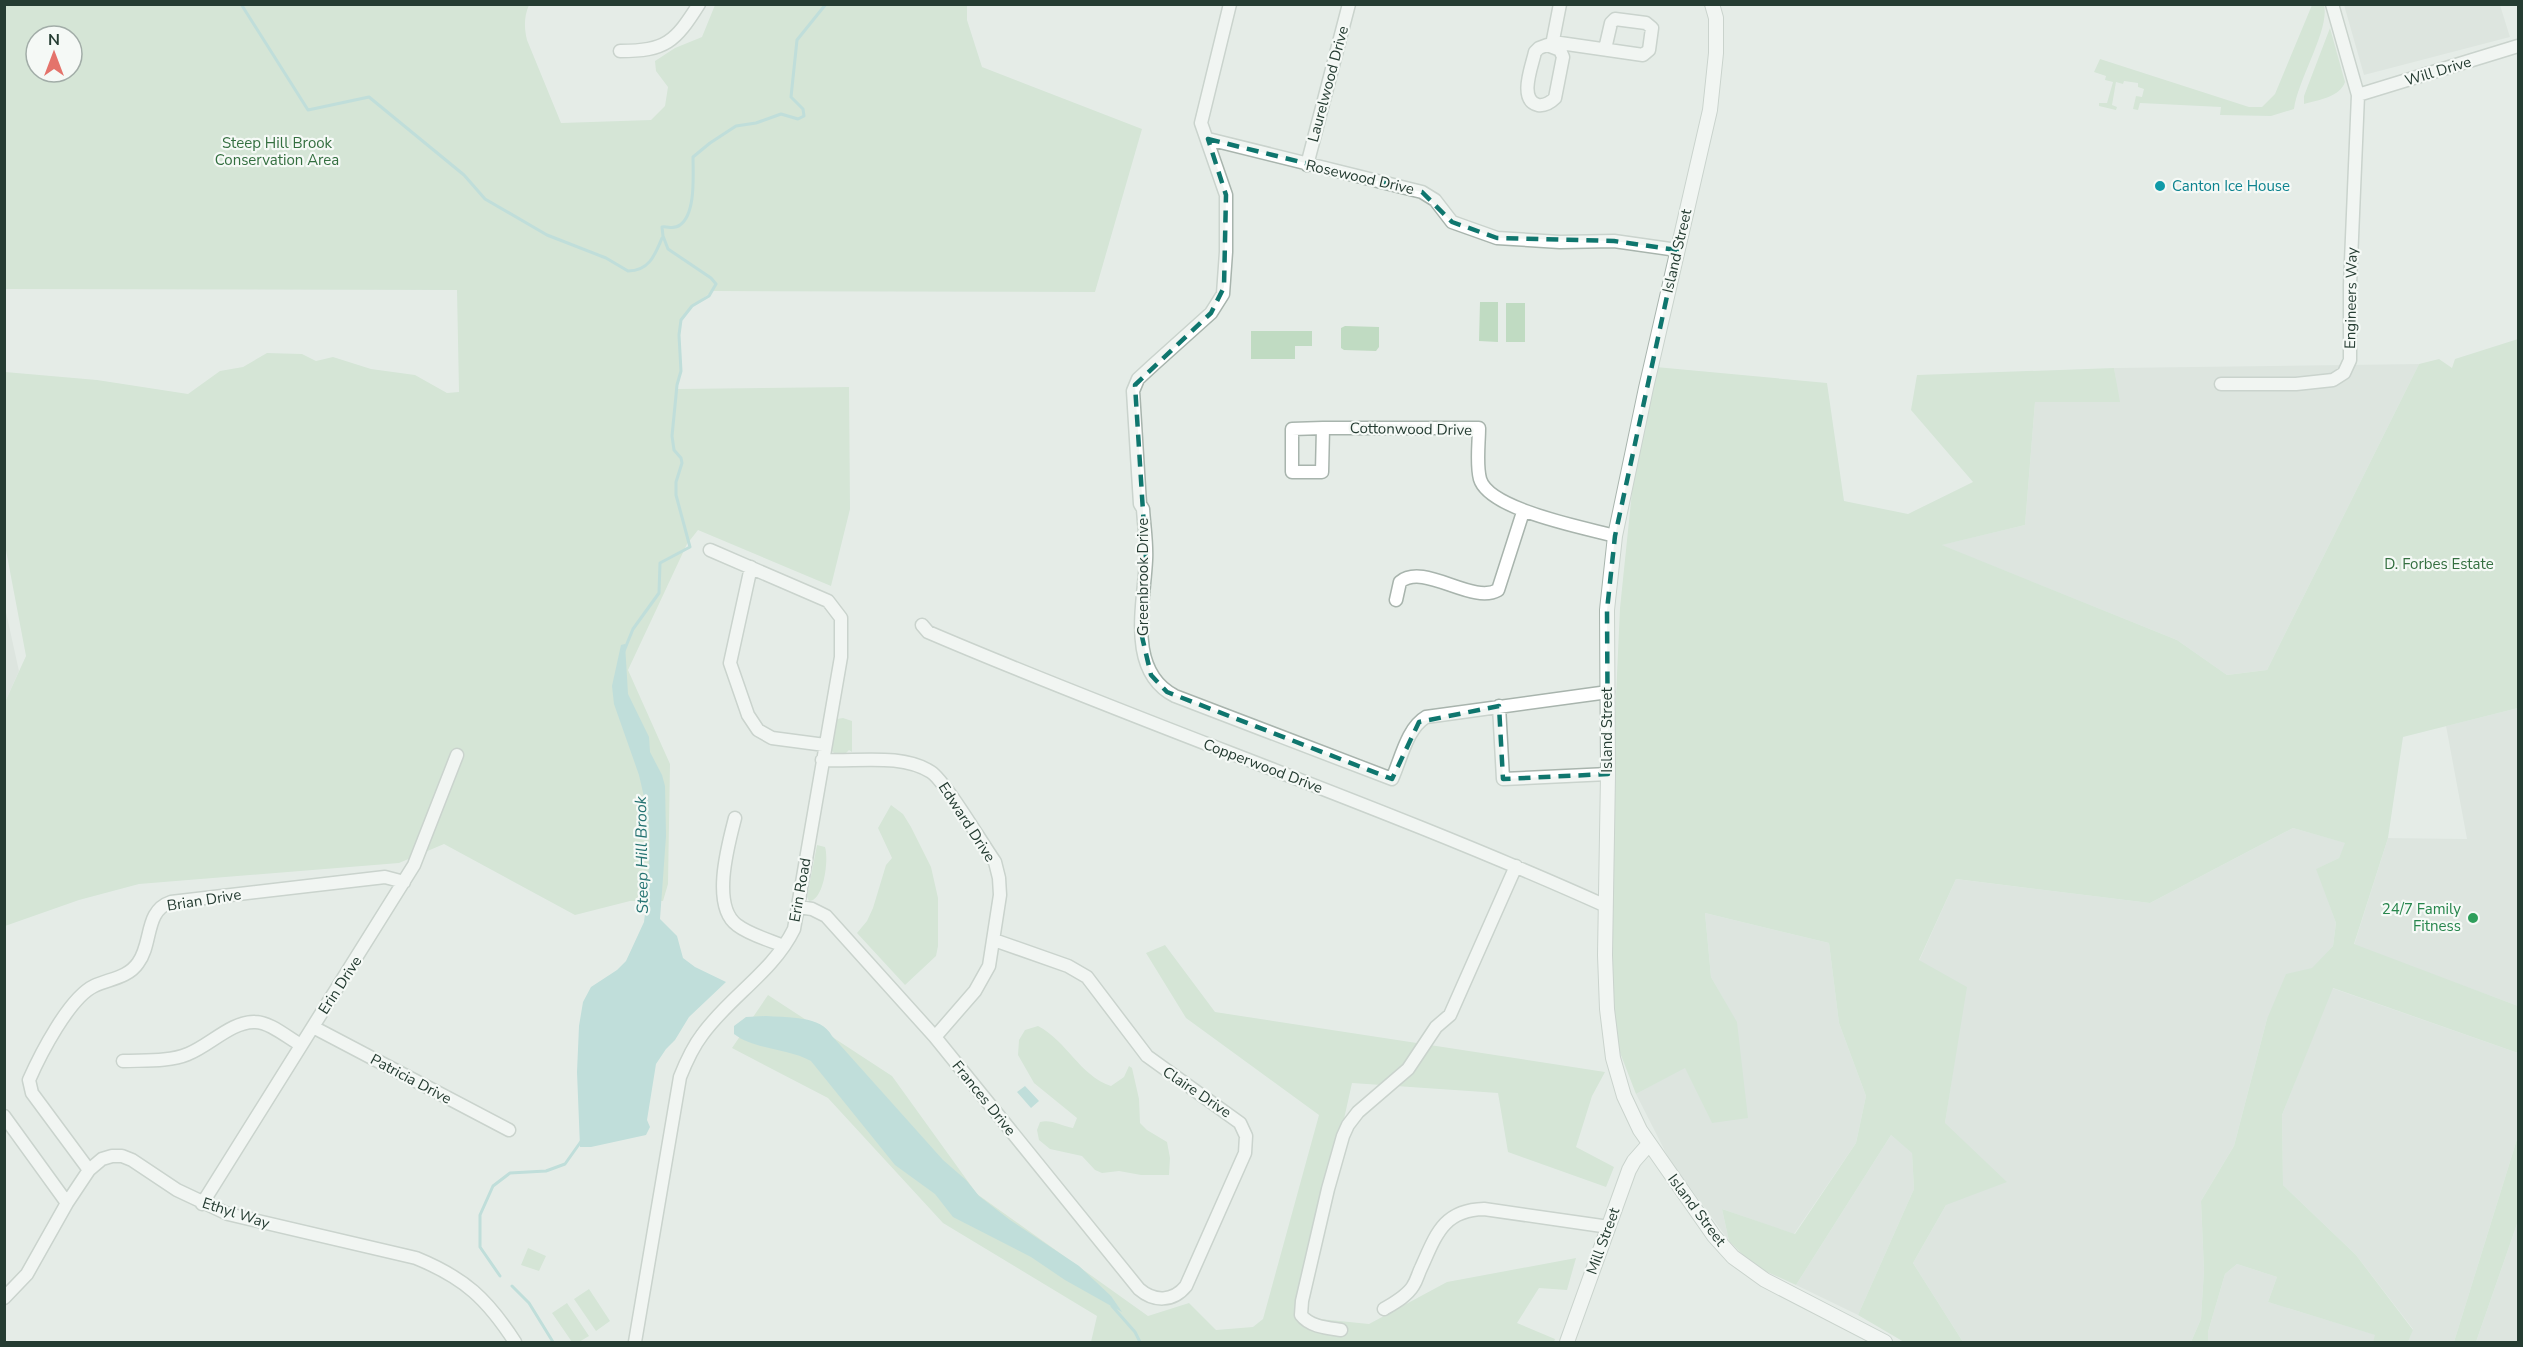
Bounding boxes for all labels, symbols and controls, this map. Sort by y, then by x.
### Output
north arrow [24,24,84,84]
street label: Laurelwood Drive [1303,24,1353,144]
text: N [48,29,60,51]
street label: Will Drive [2402,51,2474,91]
park label: Steep Hill Brook Conservation Area [215,133,339,170]
street label: Rosewood Drive [1304,155,1416,199]
place label: Canton Ice House [2172,176,2290,196]
marker: Canton Ice House [2153,179,2167,193]
street label: Island Street [1658,206,1697,295]
street label: Engineers Way [2340,247,2362,349]
street label: Cottonwood Drive [1350,418,1472,440]
street label: Greenbrook Drive [1133,518,1153,636]
park label: D. Forbes Estate [2384,554,2494,574]
street label: Island Street [1597,687,1617,773]
street label: Copperwood Drive [1200,734,1326,798]
street label: Edward Drive [934,778,1000,866]
water label: Steep Hill Brook [630,795,654,914]
street label: Erin Road [785,856,815,924]
street label: Brian Drive [165,884,243,916]
place label: 24/7 Family Fitness [2382,899,2461,936]
marker: 24/7 Family Fitness [2466,911,2480,925]
street label: Erin Drive [314,952,366,1018]
street label: Patricia Drive [367,1049,455,1109]
street label: Frances Drive [948,1056,1020,1140]
street label: Claire Drive [1159,1062,1235,1122]
street label: Island Street [1663,1170,1731,1251]
street label: Ethyl Way [200,1193,272,1233]
street label: Mill Street [1582,1204,1625,1277]

